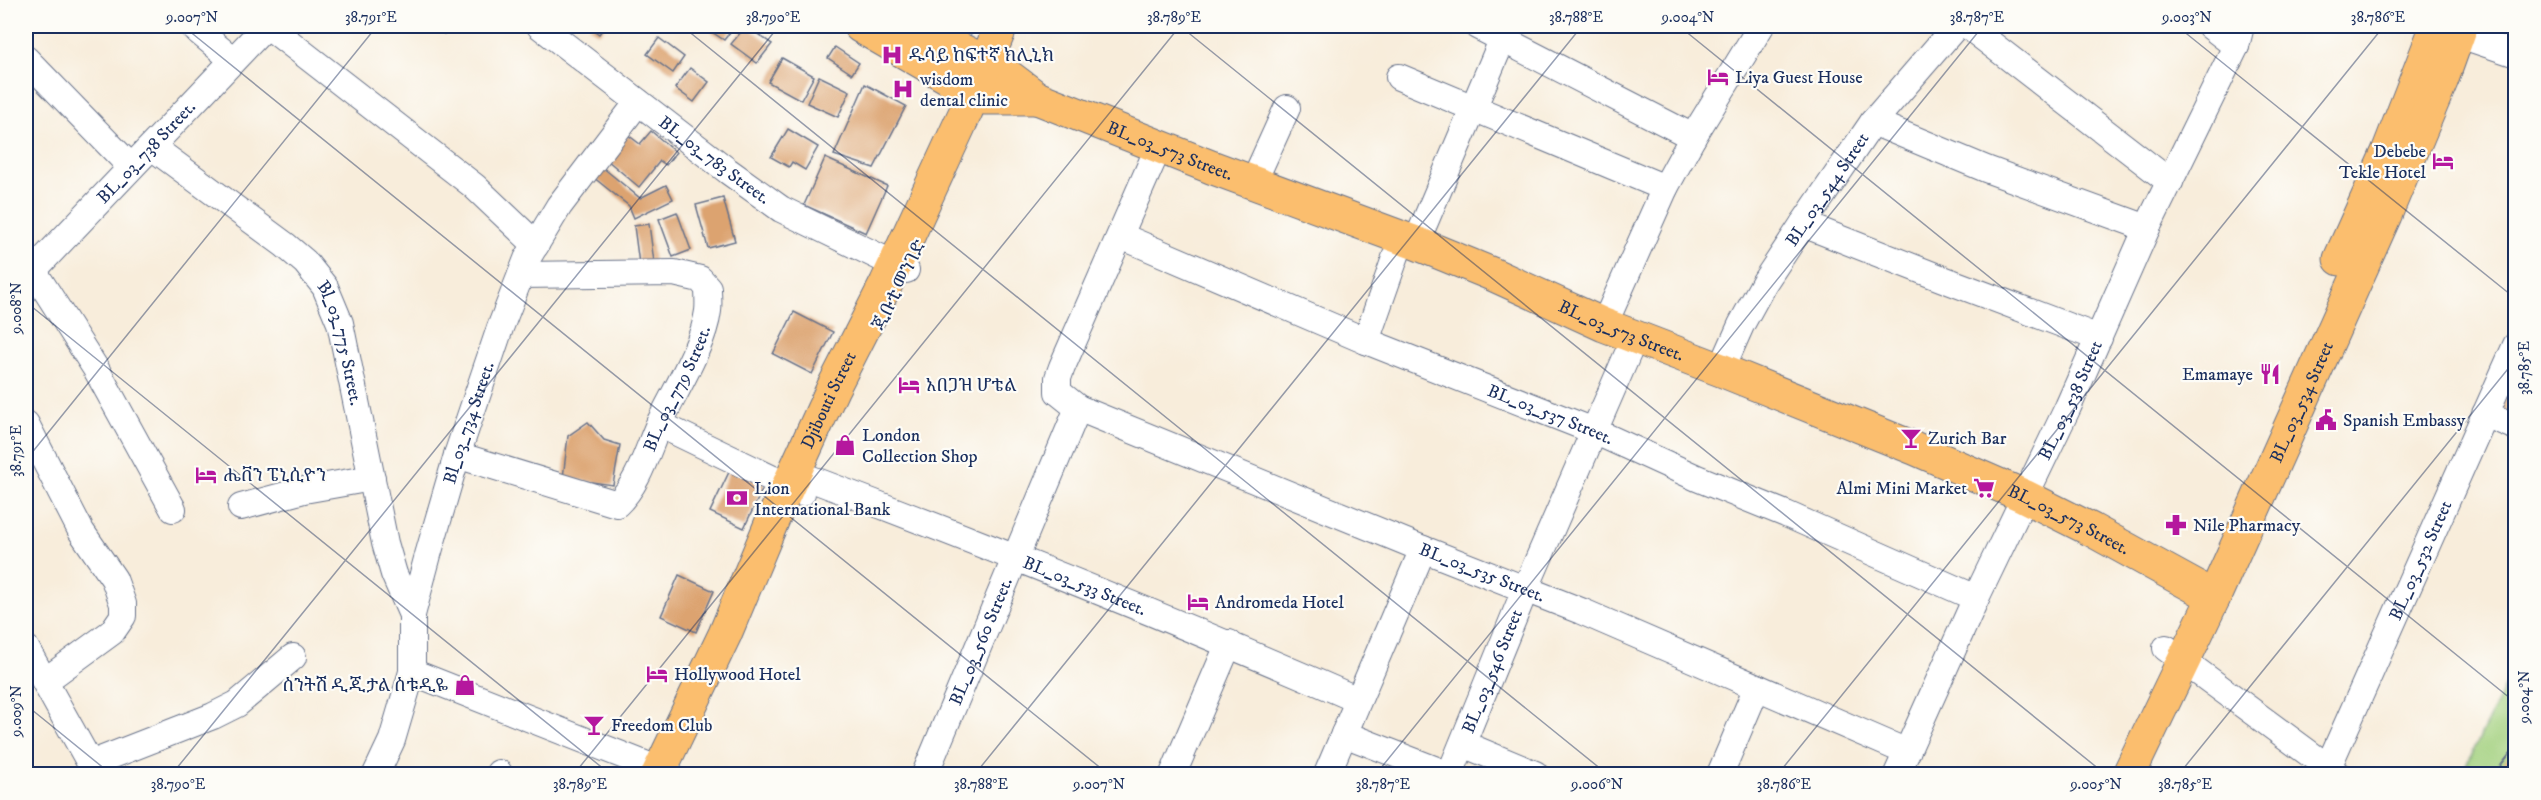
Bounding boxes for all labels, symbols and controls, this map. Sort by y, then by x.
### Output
text: 9.007°N [165,8,218,27]
text: 38.791°E [345,8,397,27]
text: 38.790°E [746,8,801,27]
text: 38.789°E [1147,8,1201,27]
text: 38.788°E [1549,8,1603,27]
text: 9.004°N [1661,8,1714,27]
text: 38.787°E [1950,8,2005,27]
text: 9.003°N [2161,8,2212,27]
text: 38.786°E [2351,8,2406,27]
hospital icon: ዱሳይ ከፍተኛ ክሊኒክ [880,43,904,67]
place label: ዱሳይ ከፍተኛ ክሊኒክ [909,45,1054,67]
hotel icon: Liya Guest House [1706,65,1730,89]
place label: Liya Guest House [1735,67,1863,89]
place label: wisdom dental clinic [919,69,1008,112]
hospital icon: wisdom dental clinic [891,77,915,101]
street label: BL_03_738 Street. [93,97,201,209]
street label: BL_03_783 Street. [654,112,774,210]
street label: BL_03_573 Street. [1104,117,1236,186]
street label: BL_03_544 Street [1781,129,1874,251]
place label: Debebe Tekle Hotel [2339,141,2427,184]
hotel icon: Debebe Tekle Hotel [2431,149,2455,173]
street label: ጂቡቲ መንገድ [869,236,932,334]
street label: Bl_03_775 Street. [312,276,367,408]
text: 9.008°N [7,282,26,335]
street label: BL_03_573 Street. [1555,296,1687,367]
street label: BL_03_779 Street. [639,323,716,455]
street label: BL_03_538 Street [2034,337,2108,464]
street label: BL_03_534 Street [2266,338,2339,466]
text: 38.785°E [2515,341,2534,395]
street label: Djibouti Street [797,348,862,453]
street label: Bl_03_734 Street. [439,359,500,487]
restaurant icon: Emamaye [2258,362,2282,386]
place label: Emamaye [2182,364,2253,386]
hotel icon: አበጋዝ ሆቴል [897,373,921,397]
place label: አበጋዝ ሆቴል [926,375,1017,397]
street label: BL_03_537 Street. [1484,380,1616,450]
public building icon: Spanish Embassy [2314,408,2338,432]
place label: Spanish Embassy [2343,410,2466,432]
text: 38.791°E [7,425,26,477]
place label: London Collection Shop [862,425,978,468]
bar icon: Zurich Bar [1899,426,1923,450]
place label: Zurich Bar [1928,428,2007,450]
shop icon: London Collection Shop [833,433,857,457]
hotel icon: ሔቨን ፔኒሲዮን [194,463,218,487]
place label: ሔቨን ፔኒሲዮን [223,465,326,487]
supermarket icon: Almi Mini Market [1972,476,1996,500]
place label: Lion International Bank [754,478,891,521]
place label: Almi Mini Market [1836,478,1967,500]
street label: BL_03_573 Street. [2004,480,2133,560]
bank icon: Lion International Bank [725,486,749,510]
street label: BL_03_532 Street [2385,497,2457,624]
pharmacy icon: Nile Pharmacy [2164,513,2188,537]
place label: Nile Pharmacy [2193,515,2301,537]
street label: BL_03_535 Street. [1416,539,1548,608]
street label: BL_03_533 Street. [1020,552,1149,621]
street label: BL_03_560 Street. [945,574,1018,709]
hotel icon: Andromeda Hotel [1186,590,1210,614]
place label: Andromeda Hotel [1215,592,1344,614]
street label: BL_03_546 Street [1458,606,1528,737]
hotel icon: Hollywood Hotel [645,662,669,686]
place label: Hollywood Hotel [674,664,801,686]
text: 9.004°N [2515,671,2534,724]
shop icon: ስንትሽ ዲጂታል ስቱዲዬ [453,673,477,697]
place label: ስንትሽ ዲጂታል ስቱዲዬ [282,675,449,697]
text: 9.009°N [7,685,26,738]
bar icon: Freedom Club [582,713,606,737]
place label: Freedom Club [611,715,712,737]
text: 38.790°E [151,775,206,794]
text: 38.789°E [553,775,607,794]
text: 38.788°E [954,775,1008,794]
text: 9.007°N [1072,775,1125,794]
text: 38.787°E [1356,775,1411,794]
text: 9.006°N [1570,775,1623,794]
text: 38.786°E [1757,775,1812,794]
text: 9.005°N [2069,775,2122,794]
text: 38.785°E [2158,775,2212,794]

